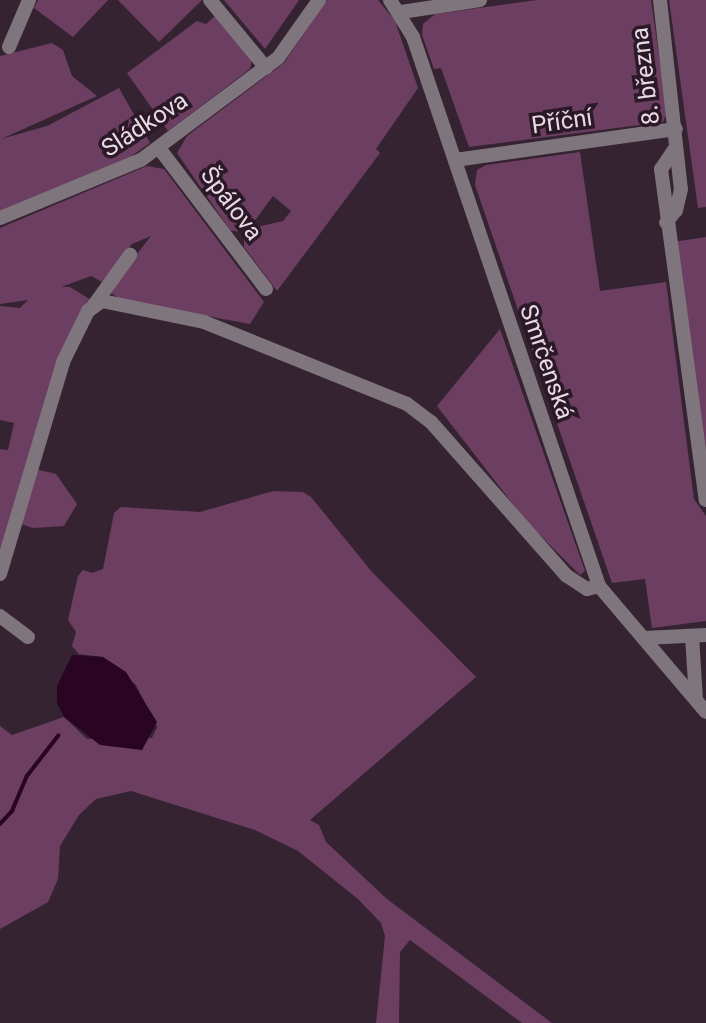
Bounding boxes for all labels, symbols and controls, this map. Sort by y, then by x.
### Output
street label: 8. března [626,26,666,126]
street label: Sládkova [97,87,193,163]
street label: Příční [530,103,594,141]
street label: Špálova [194,162,268,246]
street label: Smrčenská [513,301,579,423]

